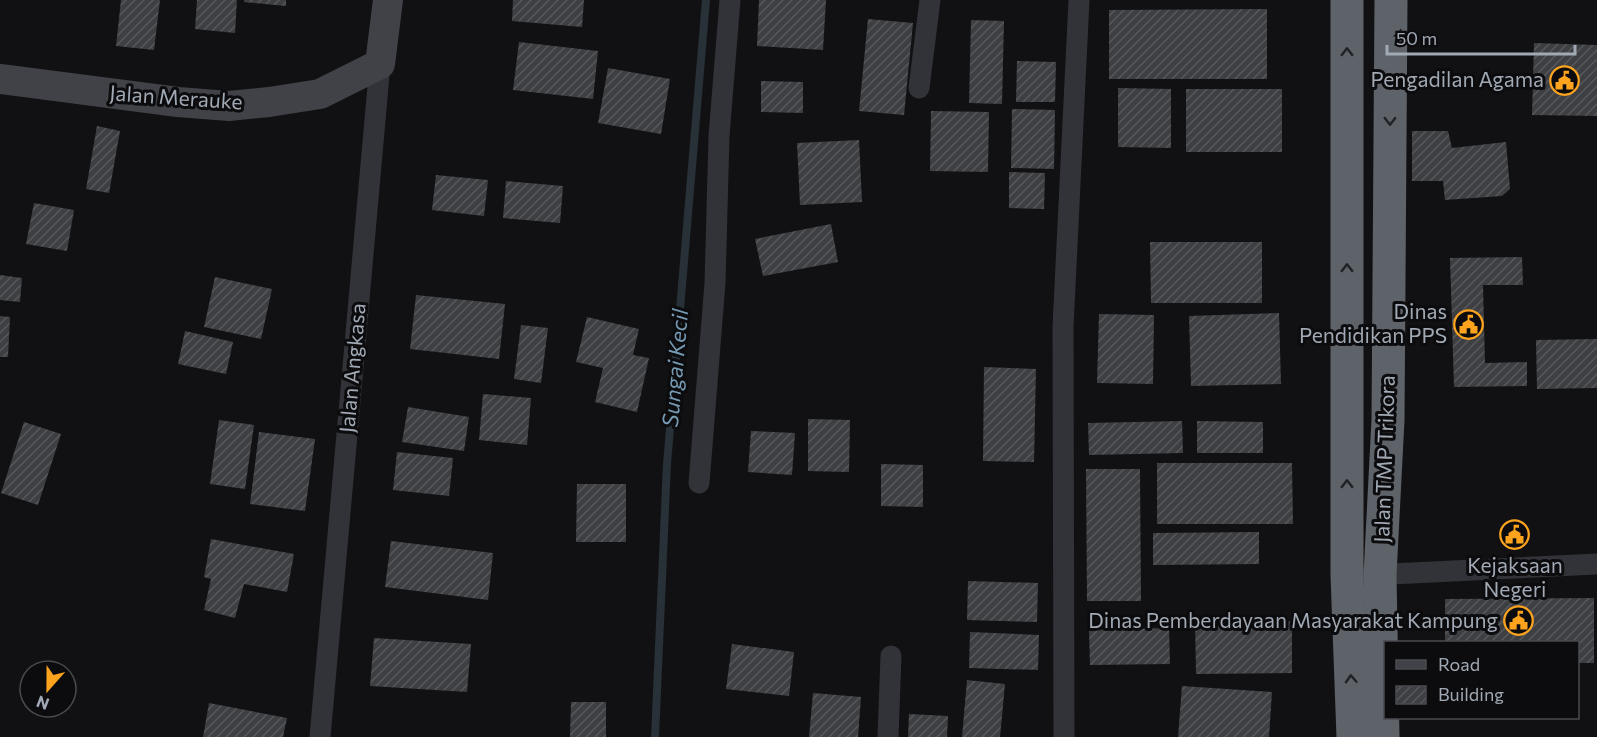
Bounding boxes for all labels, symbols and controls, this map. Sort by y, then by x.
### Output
scale bar [1387,18,1574,56]
text: 50 m [1396,27,1437,49]
one-way arrow [1341,47,1353,56]
public building icon: Pengadilan Agama [1549,64,1581,96]
place label: Pengadilan Agama [1370,66,1544,91]
street label: Jalan Merauke [109,79,244,114]
one-way arrow [1384,117,1396,126]
one-way arrow [1341,263,1353,272]
place label: Dinas Pendidikan PPS [1299,298,1447,347]
street label: Jalan Angkasa [333,302,370,434]
water label: Sungai Kecil [656,307,693,428]
public building icon: Dinas Pendidikan PPS [1452,308,1484,340]
street label: Jalan TMP Trikora [1368,375,1399,543]
one-way arrow [1341,479,1353,488]
public building icon: Kejaksaan Negeri [1499,519,1531,551]
place label: Kejaksaan Negeri [1467,552,1563,601]
public building icon: Dinas Pemberdayaan Masyarakat Kampung [1503,605,1535,637]
place label: Dinas Pemberdayaan Masyarakat Kampung [1088,607,1498,632]
legend [1384,641,1579,719]
text: Road [1438,653,1480,675]
north arrow [18,659,78,719]
one-way arrow [1345,674,1358,683]
text: Building [1438,683,1504,705]
text: N [33,692,51,714]

